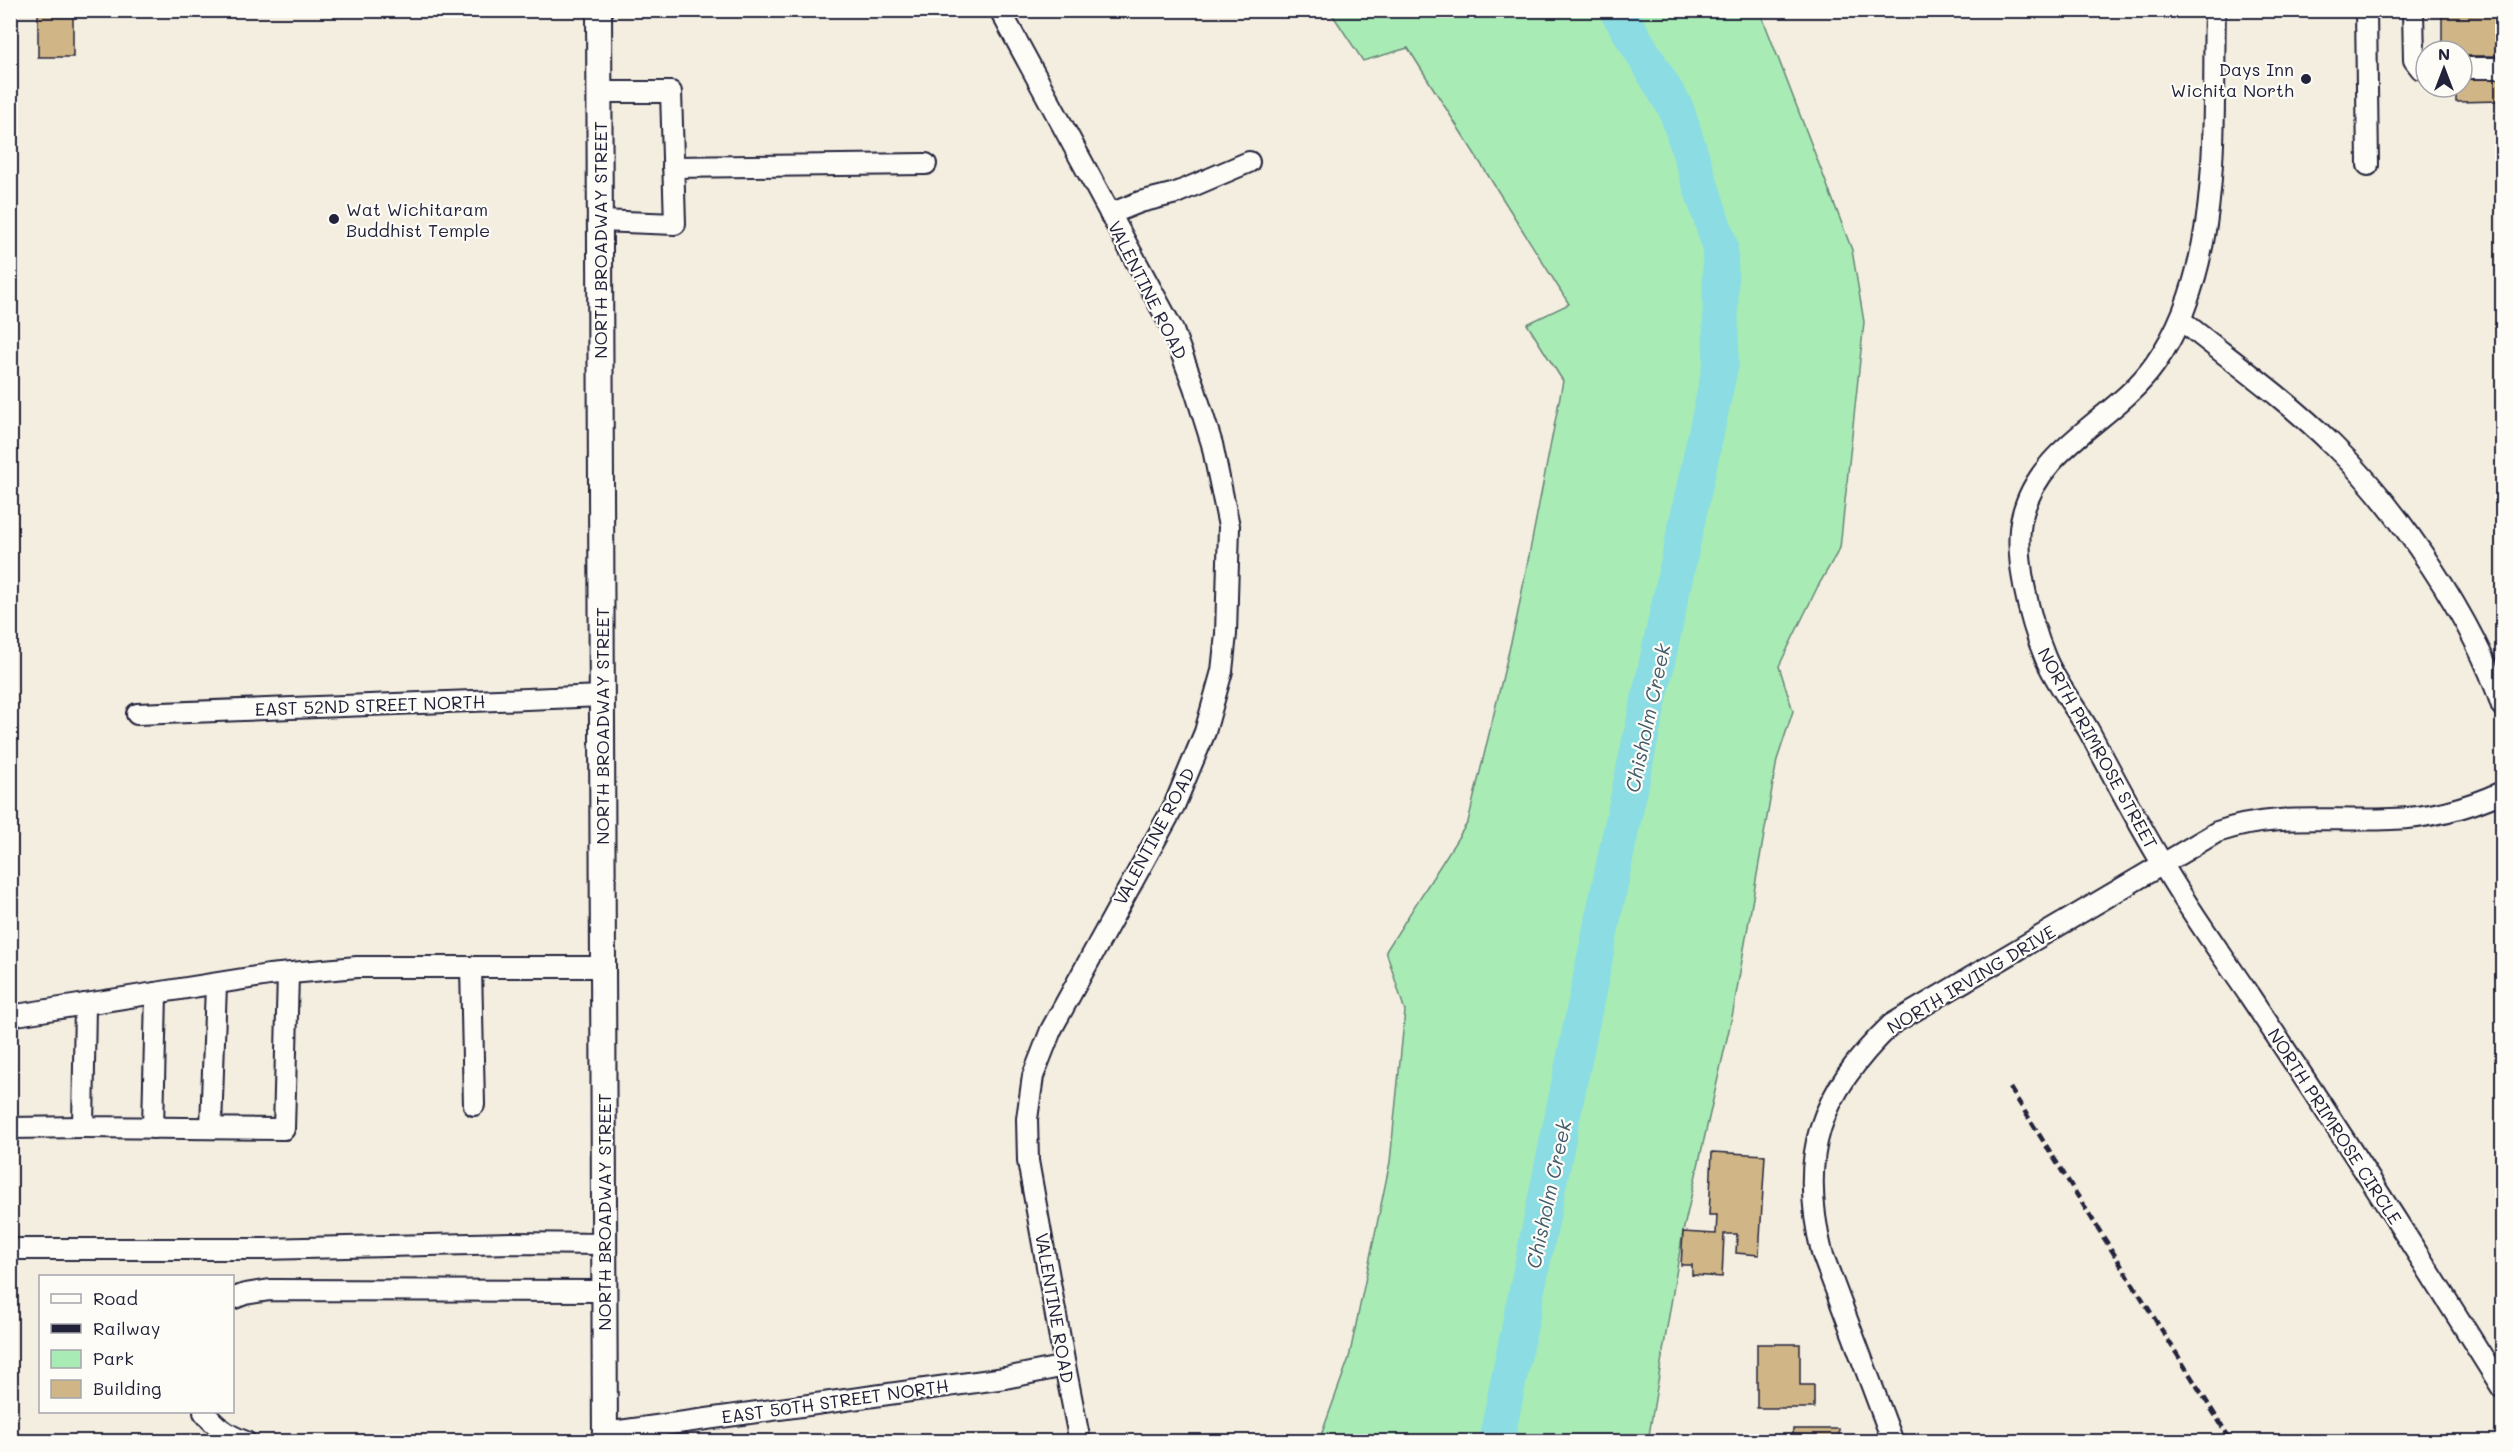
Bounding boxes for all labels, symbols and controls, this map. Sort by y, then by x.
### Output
north arrow [2414,39,2474,99]
text: N [2438,43,2450,64]
place label: Days Inn Wichita North [2170,57,2294,102]
marker: Days Inn Wichita North [2299,72,2313,86]
street label: NORTH BROADWAY STREET [588,121,612,359]
place label: Wat Wichitaram Buddhist Temple [346,197,490,242]
marker: Wat Wichitaram Buddhist Temple [327,212,341,226]
street label: VALENTINE ROAD [1103,217,1193,363]
street label: NORTH BROADWAY STREET [590,607,614,845]
water label: Chisholm Creek [1619,641,1676,795]
street label: NORTH PRIMROSE STREET [2033,643,2163,853]
street label: EAST 52ND STREET NORTH [254,689,486,721]
street label: VALENTINE ROAD [1108,763,1200,909]
street label: NORTH IRVING DRIVE [1882,919,2060,1039]
street label: NORTH PRIMROSE CIRCLE [2262,1023,2408,1229]
street label: NORTH BROADWAY STREET [592,1093,616,1331]
water label: Chisholm Creek [1520,1117,1577,1271]
street label: VALENTINE ROAD [1030,1231,1080,1385]
legend [39,1275,234,1413]
text: Road [93,1286,138,1310]
text: Railway [93,1316,160,1340]
text: Park [93,1346,134,1370]
street label: EAST 50TH STREET NORTH [720,1373,950,1429]
text: Building [93,1376,161,1400]

